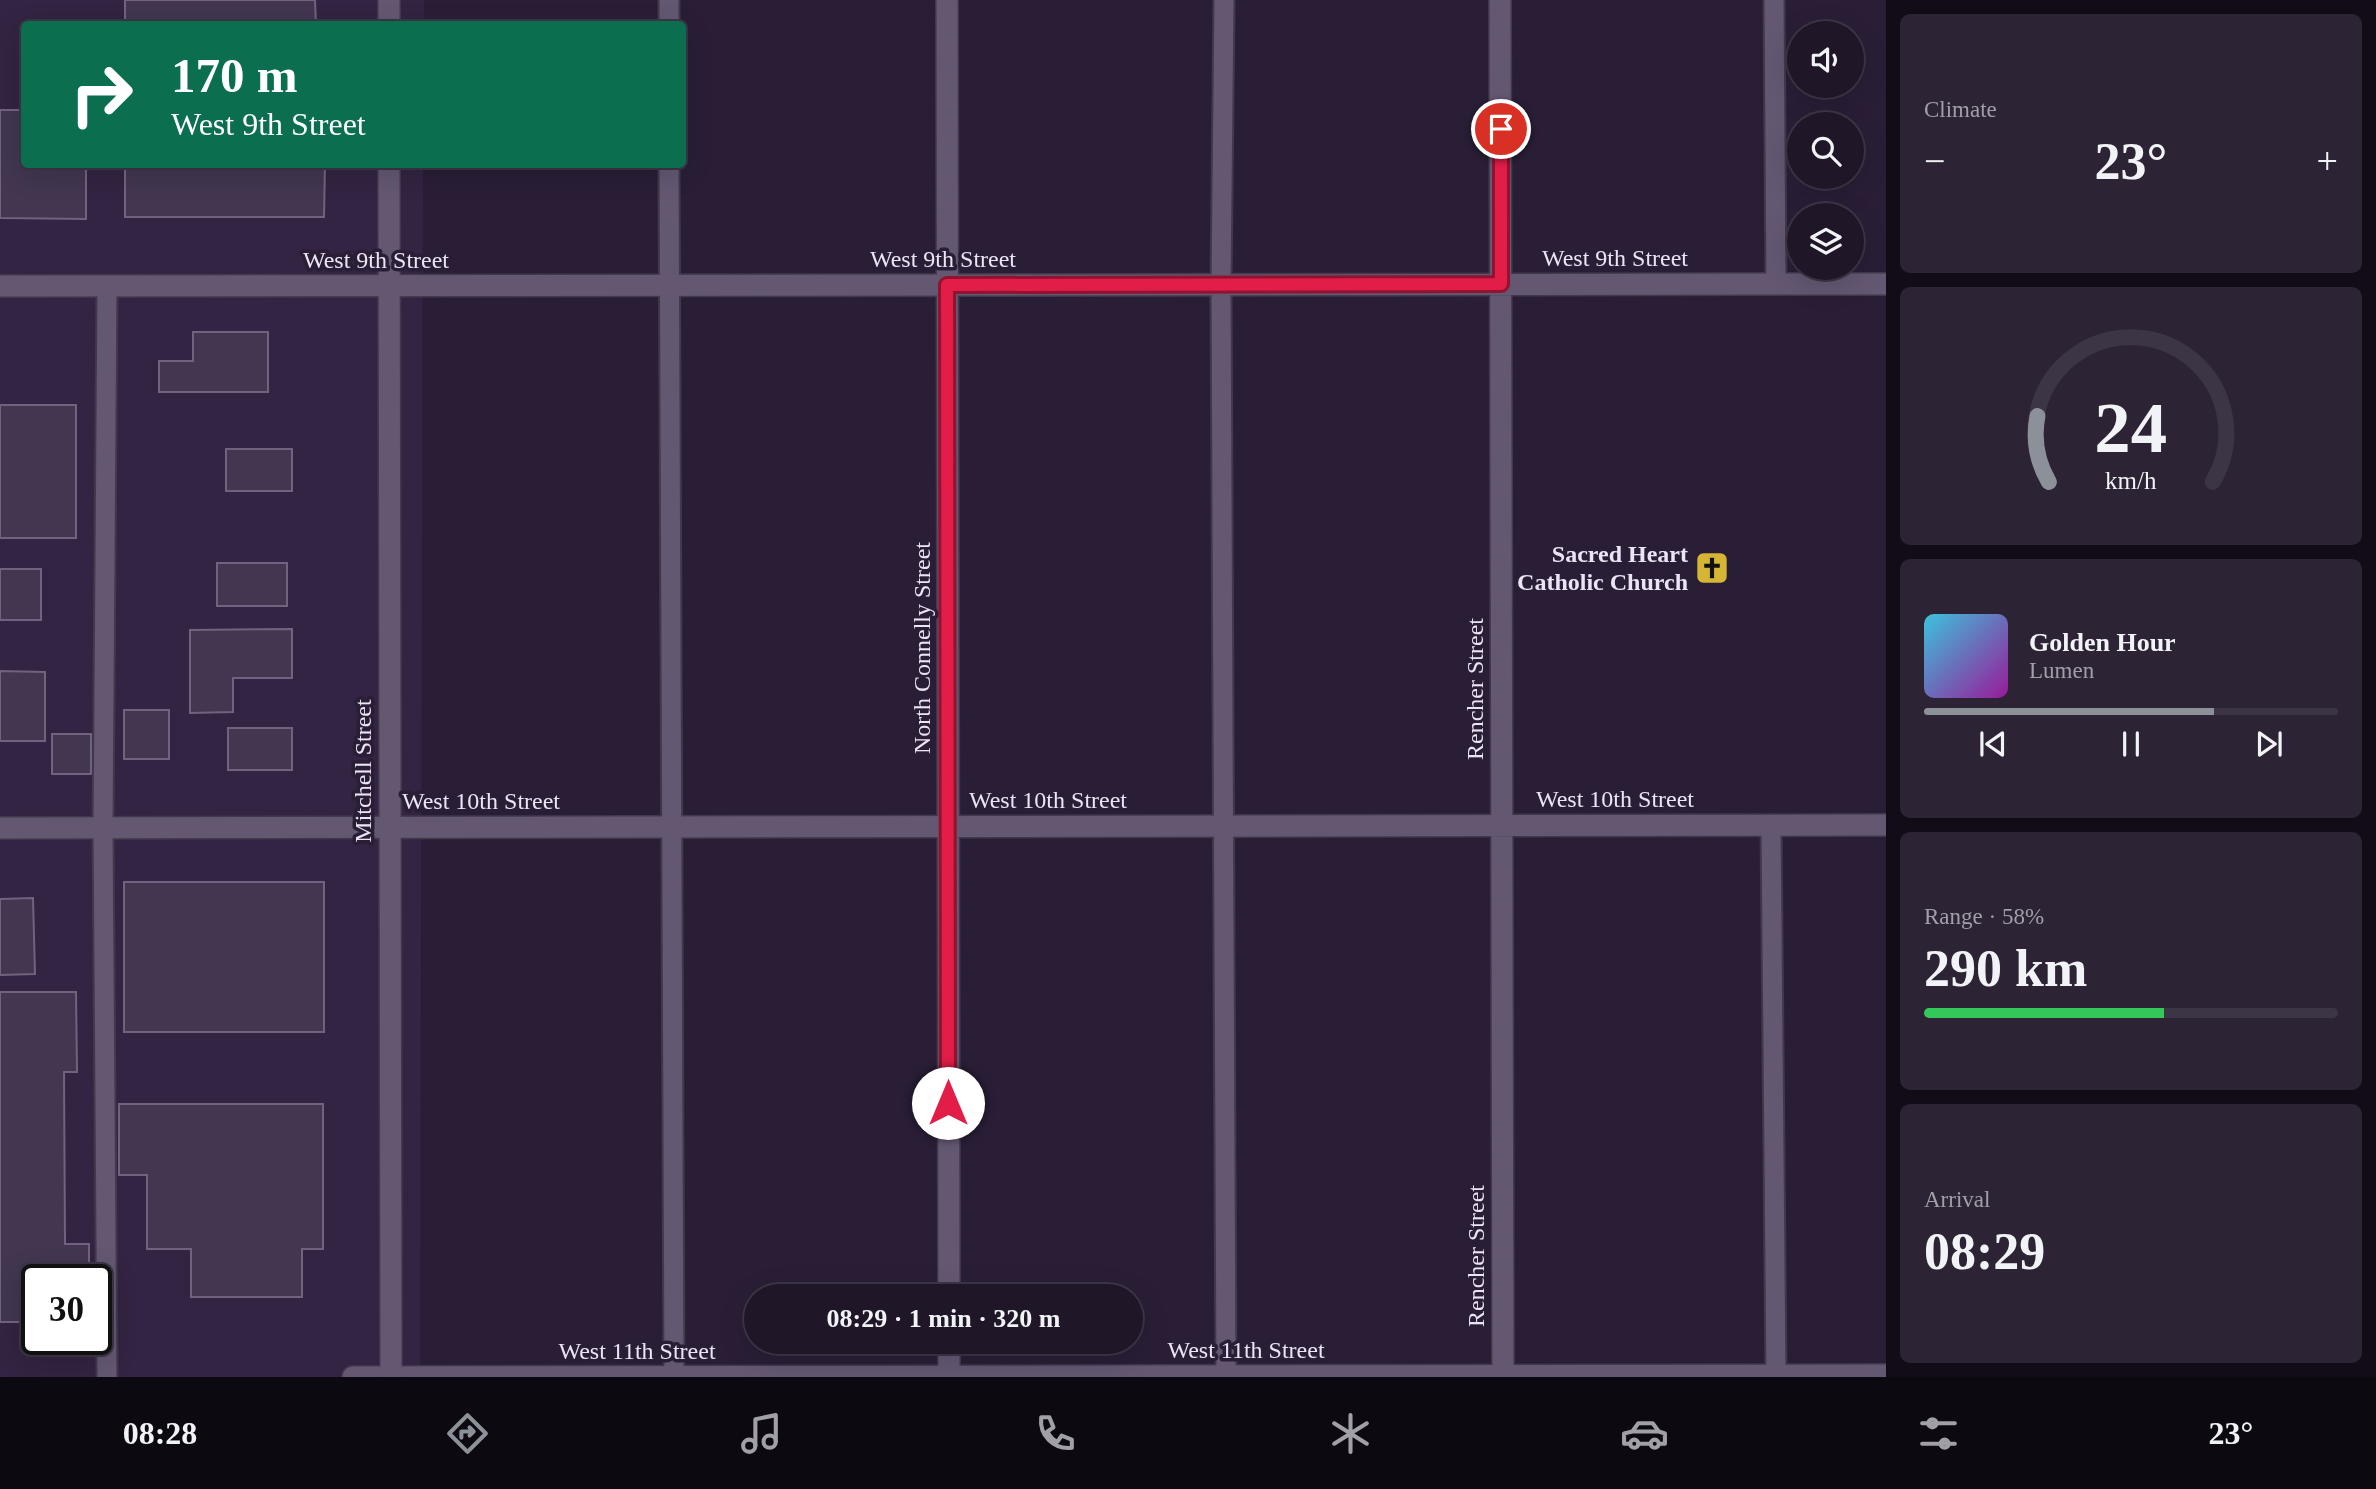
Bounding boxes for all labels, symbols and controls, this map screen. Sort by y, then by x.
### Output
map controls [1787,21,1864,280]
button: sound [1787,21,1864,98]
text: 170 m [171,48,298,103]
icon: right [56,49,147,140]
text: Climate [1924,97,1997,122]
pin [1471,99,1531,159]
text: West 9th Street [171,106,366,142]
icon: arrive [1482,110,1520,148]
button: search [1787,112,1864,189]
text: 23° [2095,133,2167,190]
text: − [1924,140,1945,182]
text: + [2317,140,2338,182]
button: layers [1787,203,1864,280]
street label: West 9th Street [1542,245,1688,271]
street label: West 9th Street [870,246,1016,272]
street label: West 9th Street [303,247,449,273]
text: 24 [2095,387,2167,468]
text: km/h [2105,467,2157,494]
place label: Sacred Heart Catholic Church [1517,541,1688,595]
street label: North Connelly Street [909,542,935,754]
church icon: Sacred Heart Catholic Church [1693,549,1731,587]
street label: Rencher Street [1462,618,1488,760]
text: Golden Hour [2029,628,2176,657]
text: Lumen [2029,658,2094,683]
street label: Mitchell Street [350,699,376,843]
icon: previous [1974,725,2012,763]
icon: pause [2112,725,2150,763]
icon: next [2250,725,2288,763]
street label: West 10th Street [1536,786,1694,812]
street label: West 10th Street [969,787,1127,813]
street label: West 10th Street [402,788,560,814]
text: Range · 58% [1924,904,2044,929]
text: 290 km [1924,940,2087,997]
position arrow [911,1066,985,1140]
street label: Rencher Street [1463,1185,1489,1327]
text: Arrival [1924,1187,1990,1212]
text: 08:29 [1924,1223,2045,1280]
speed limit sign: 30 [21,1264,112,1355]
text: 08:29 · 1 min · 320 m [827,1304,1061,1333]
street label: West 11th Street [1167,1337,1325,1363]
street label: West 11th Street [558,1338,716,1364]
icon: directions [443,1409,492,1458]
icon: music [737,1409,786,1458]
icon: phone [1031,1409,1080,1458]
icon: climate [1326,1409,1375,1458]
icon: car [1620,1409,1669,1458]
icon: filters [1914,1409,1963,1458]
text: 08:28 [123,1415,197,1451]
text: 23° [2209,1415,2253,1451]

